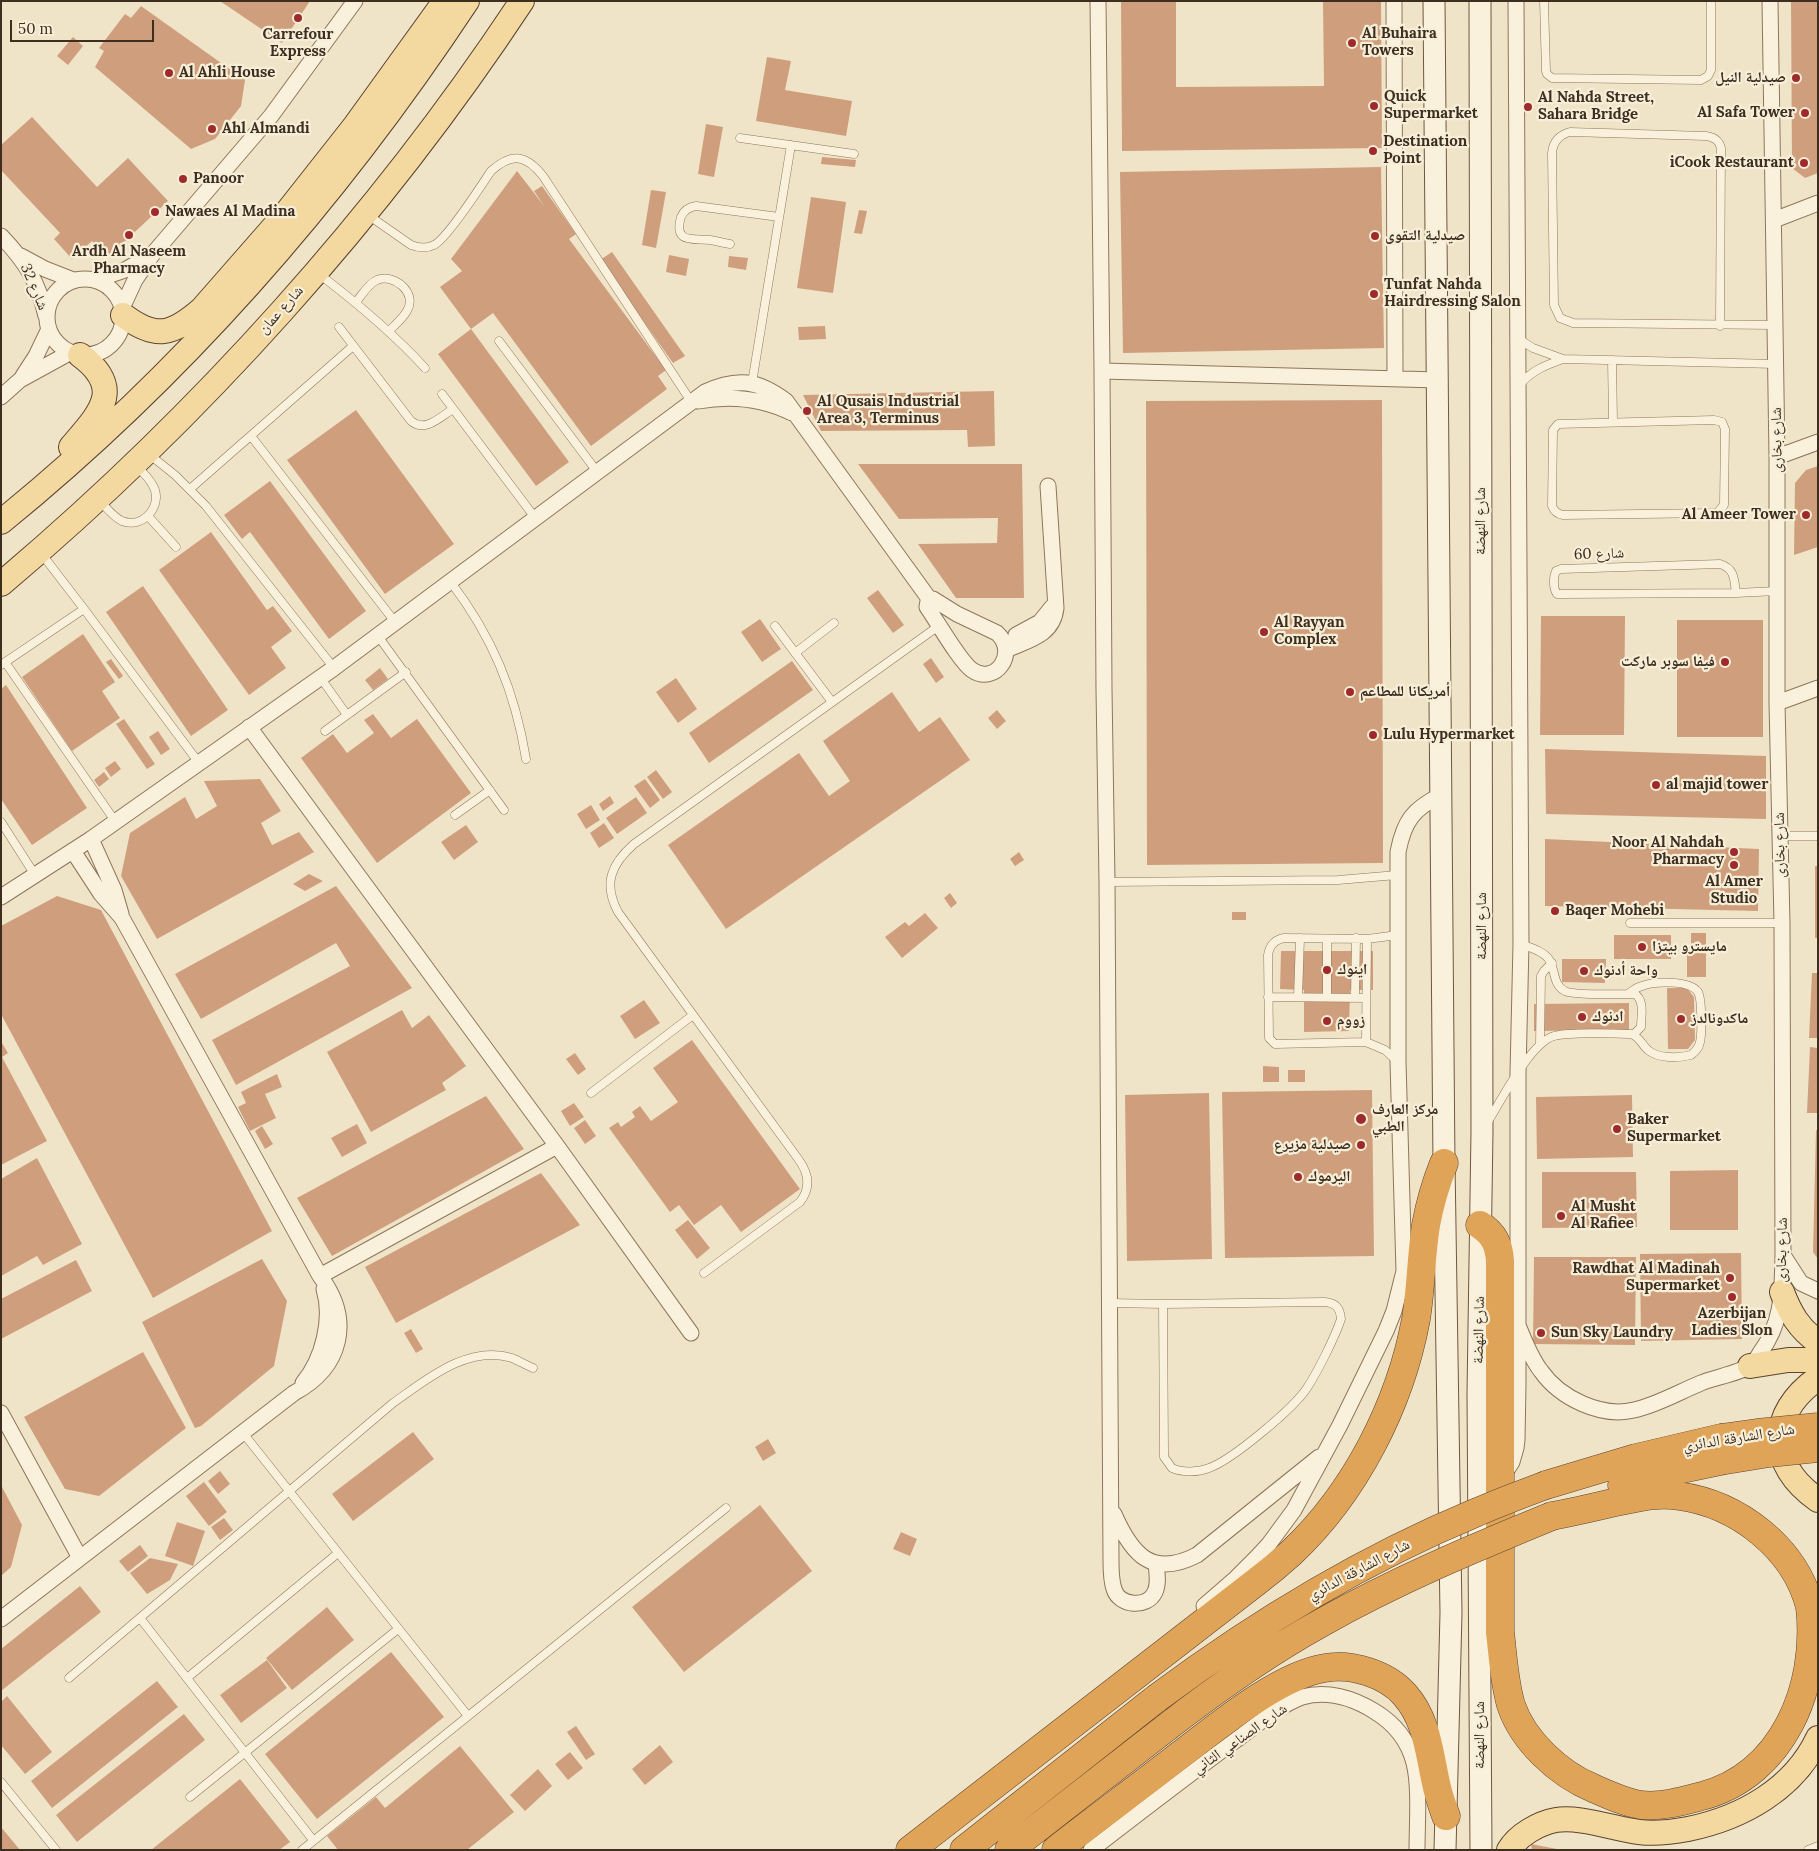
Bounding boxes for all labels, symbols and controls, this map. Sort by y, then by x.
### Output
scale bar [12,10,156,42]
marker: Carrefour Express [292,12,304,24]
text: 50 m [18,19,53,38]
place label: Al Buhaira Towers [1362,25,1437,60]
place label: Carrefour Express [263,26,333,61]
marker: Al Buhaira Towers [1346,37,1358,49]
place label: Al Ahli House [179,64,275,82]
marker: Al Ahli House [163,67,175,79]
place label: صيدلية النيل [1715,69,1786,87]
marker: صيدلية النيل [1790,72,1802,84]
place label: Quick Supermarket [1384,88,1478,123]
place label: Al Nahda Street, Sahara Bridge [1538,89,1654,124]
marker: Quick Supermarket [1368,100,1380,112]
marker: Al Nahda Street, Sahara Bridge [1522,101,1534,113]
place label: Al Safa Tower [1697,104,1795,122]
marker: Al Safa Tower [1799,107,1811,119]
place label: Ahl Almandi [222,120,310,138]
marker: Ahl Almandi [206,123,218,135]
place label: Destination Point [1383,133,1467,168]
marker: Destination Point [1367,145,1379,157]
place label: iCook Restaurant [1670,154,1794,172]
marker: iCook Restaurant [1798,157,1810,169]
place label: Panoor [193,170,244,188]
marker: Panoor [177,173,189,185]
place label: Nawaes Al Madina [165,203,295,221]
marker: Nawaes Al Madina [149,206,161,218]
place label: صيدلية التقوى [1385,227,1465,245]
marker: Ardh Al Naseem Pharmacy [123,229,135,241]
marker: صيدلية التقوى [1369,230,1381,242]
place label: Ardh Al Naseem Pharmacy [72,243,186,278]
street label: شارع 32 [16,261,52,313]
place label: Tunfat Nahda Hairdressing Salon [1384,276,1521,311]
street label: شارع عمان [255,282,307,338]
marker: Tunfat Nahda Hairdressing Salon [1368,288,1380,300]
place label: Al Qusais Industrial Area 3, Terminus [817,393,959,428]
marker: Al Qusais Industrial Area 3, Terminus [801,405,813,417]
street label: شارع بخارى [1767,407,1787,473]
street label: شارع النهضة [1472,487,1490,555]
place label: Al Ameer Tower [1682,506,1796,524]
marker: Al Ameer Tower [1800,509,1812,521]
street label: شارع 60 [1573,544,1625,564]
place label: Al Rayyan Complex [1274,614,1344,649]
marker: Al Rayyan Complex [1258,626,1270,638]
place label: فيفا سوبر ماركت [1621,653,1715,671]
marker: فيفا سوبر ماركت [1719,656,1731,668]
place label: أمريكانا للمطاعم [1360,683,1450,701]
marker: أمريكانا للمطاعم [1344,686,1356,698]
place label: Lulu Hypermarket [1383,726,1515,744]
marker: Lulu Hypermarket [1367,729,1379,741]
place label: al majid tower [1666,776,1768,794]
marker: al majid tower [1650,779,1662,791]
street label: شارع بخارى [1770,812,1790,878]
place label: Noor Al Nahdah Pharmacy [1612,834,1724,869]
marker: Noor Al Nahdah Pharmacy [1728,846,1740,858]
marker: Al Amer Studio [1728,859,1740,871]
place label: Al Amer Studio [1705,873,1763,908]
street label: شارع النهضة [1473,892,1491,960]
place label: Baqer Mohebi [1565,902,1664,920]
marker: Baqer Mohebi [1549,905,1561,917]
place label: مايسترو بيتزا [1652,938,1727,956]
marker: مايسترو بيتزا [1636,941,1648,953]
place label: اينوك [1337,961,1367,979]
place label: واحة أدنوك [1594,962,1658,980]
marker: اينوك [1321,964,1333,976]
marker: واحة أدنوك [1578,965,1590,977]
place label: ادنوك [1592,1008,1623,1026]
place label: ماكدونالدز [1691,1010,1748,1028]
marker: ادنوك [1576,1011,1588,1023]
place label: زووم [1337,1012,1365,1030]
marker: ماكدونالدز [1675,1013,1687,1025]
marker: زووم [1321,1015,1333,1027]
place label: مركز العارف الطبي [1372,1101,1438,1136]
place label: Baker Supermarket [1627,1111,1721,1146]
marker: مركز العارف الطبي [1354,1112,1368,1126]
marker: Baker Supermarket [1611,1123,1623,1135]
place label: صيدلية مزيرع [1274,1136,1351,1154]
marker: صيدلية مزيرع [1355,1139,1367,1151]
place label: اليرموك [1308,1168,1351,1186]
marker: اليرموك [1292,1171,1304,1183]
place label: Al Musht Al Rafiee [1571,1198,1636,1233]
marker: Al Musht Al Rafiee [1555,1210,1567,1222]
street label: شارع بخارى [1772,1217,1792,1283]
place label: Rawdhat Al Madinah Supermarket [1572,1260,1720,1295]
marker: Rawdhat Al Madinah Supermarket [1724,1272,1736,1284]
marker: Azerbijan Ladies Slon [1726,1291,1738,1303]
street label: شارع النهضة [1469,1296,1489,1364]
place label: Azerbijan Ladies Slon [1691,1305,1773,1340]
place label: Sun Sky Laundry [1551,1324,1673,1342]
marker: Sun Sky Laundry [1535,1327,1547,1339]
street label: شارع الشارقة الدائري [1682,1420,1796,1456]
street label: شارع الشارقة الدائري [1305,1536,1413,1604]
street label: شارع الصناعي الثاني [1189,1700,1291,1778]
street label: شارع النهضة [1471,1701,1489,1769]

